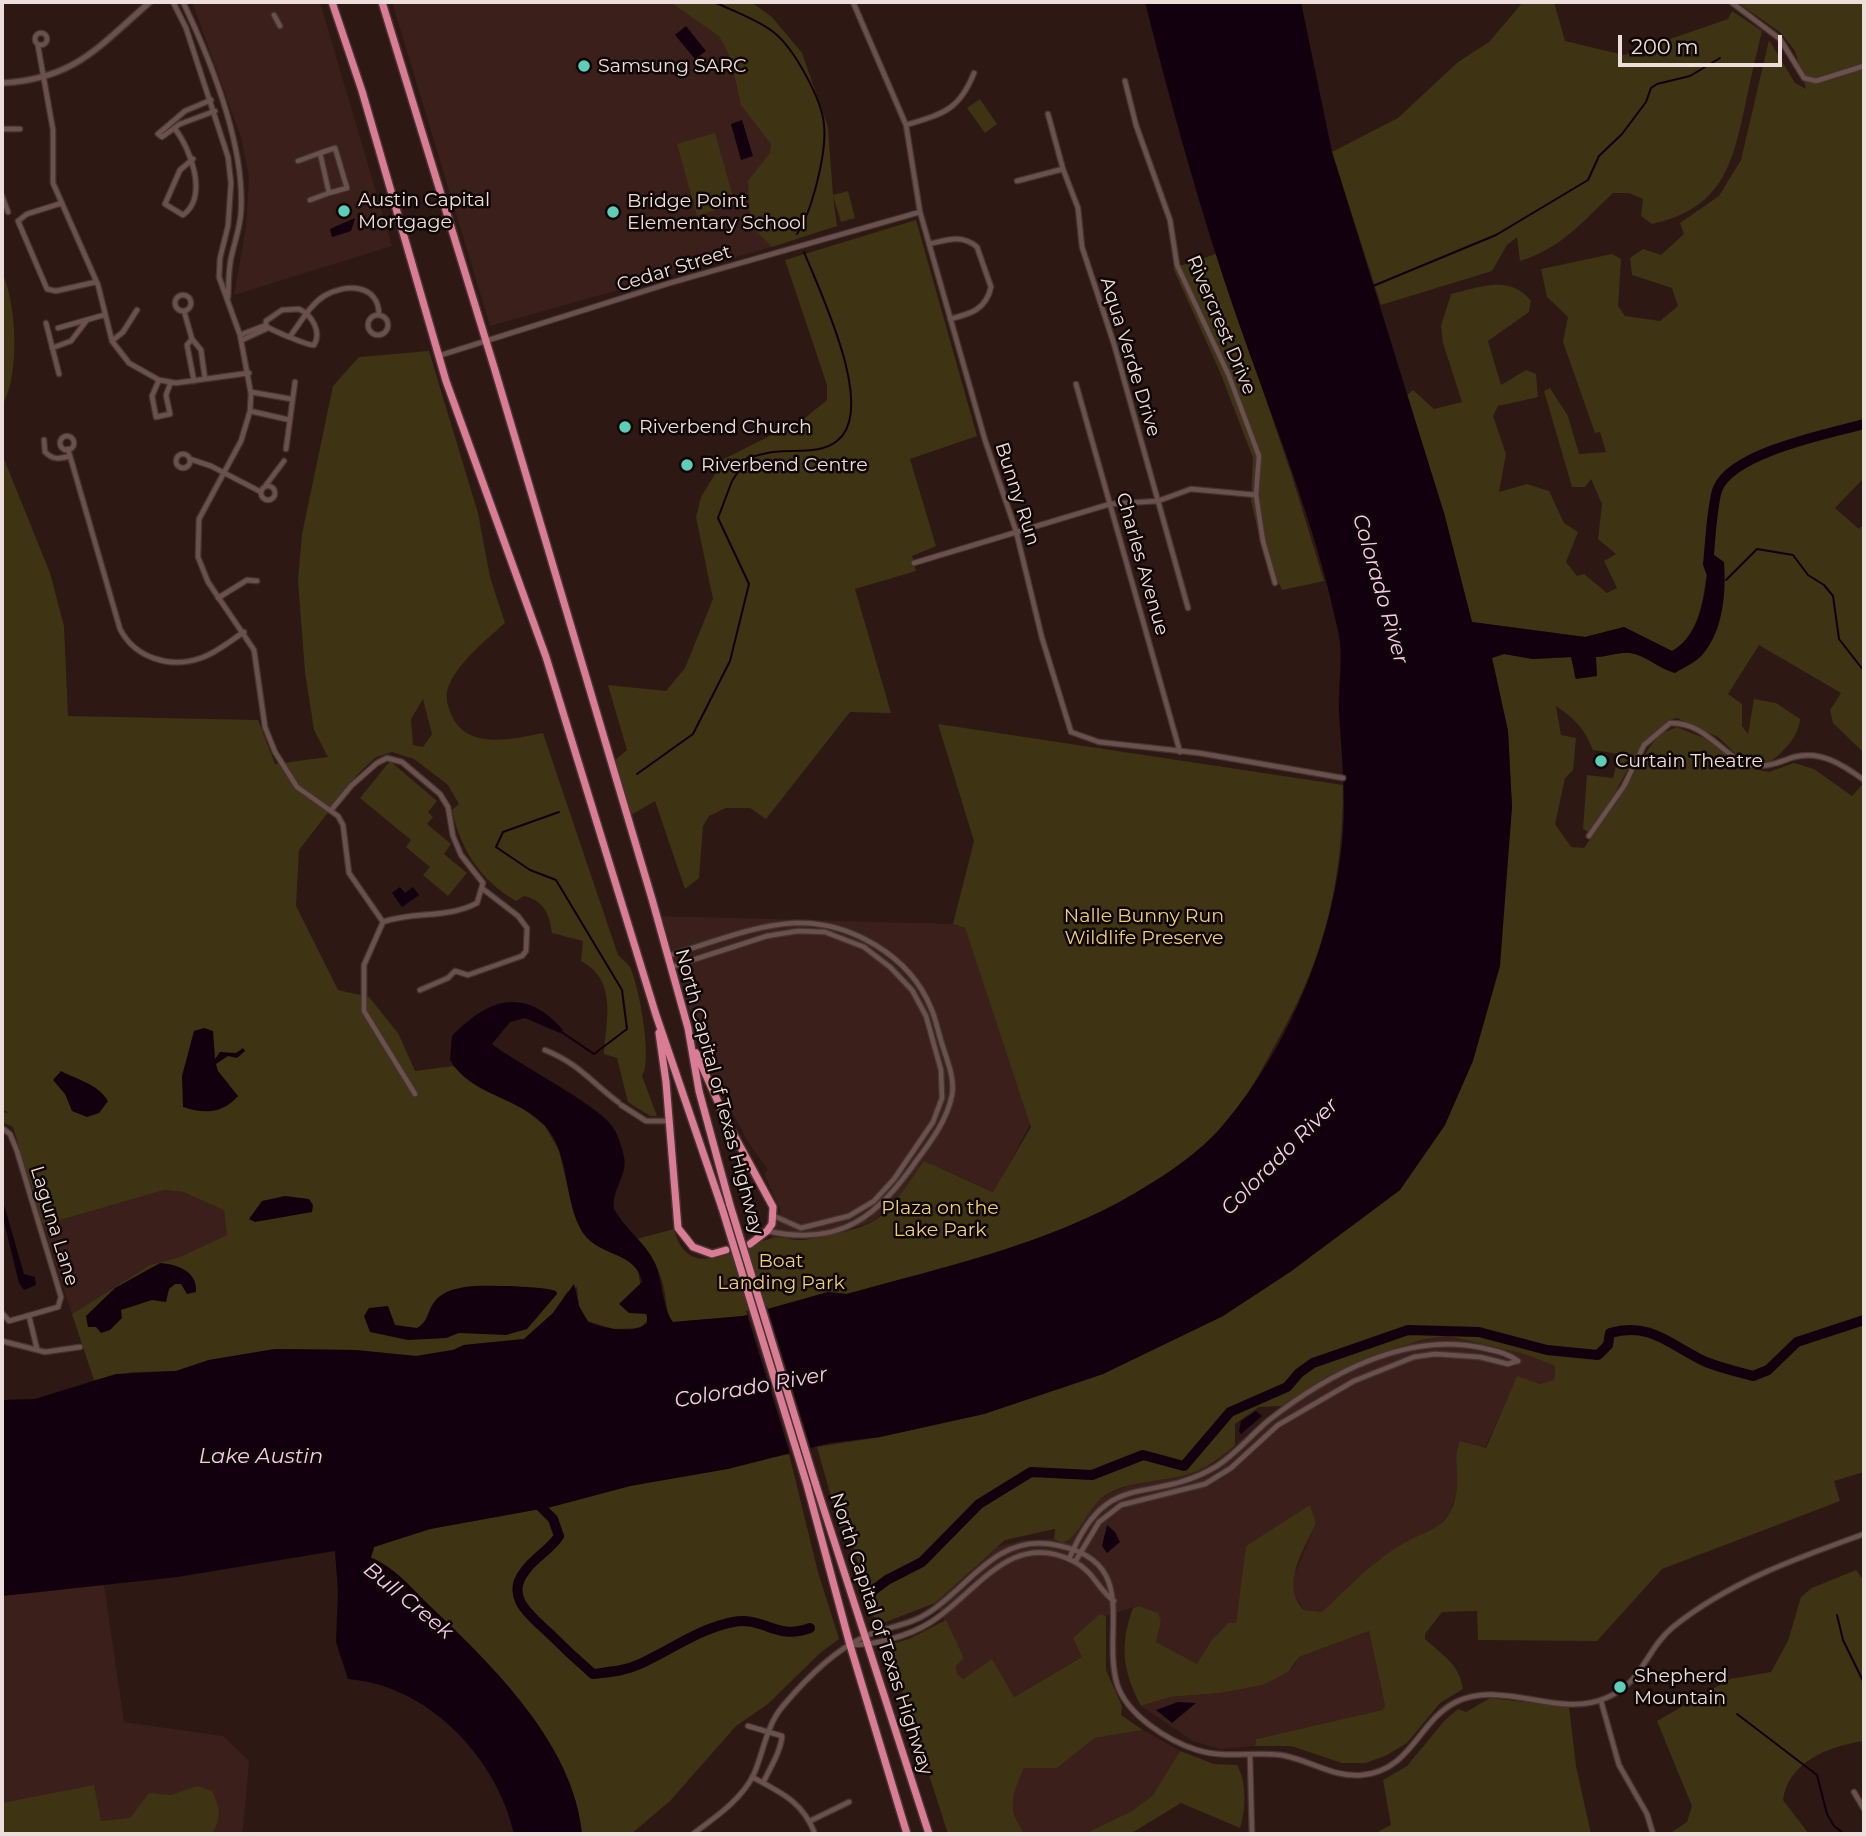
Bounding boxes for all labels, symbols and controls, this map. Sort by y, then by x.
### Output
scale bar [1621,21,1786,65]
text: 200 m [1631,34,1698,59]
place label: Samsung SARC [598,55,746,77]
marker: Samsung SARC [576,58,592,74]
place label: Austin Capital Mortgage [358,189,490,233]
place label: Bridge Point Elementary School [627,190,806,234]
marker: Austin Capital Mortgage [336,203,352,219]
marker: Bridge Point Elementary School [605,204,621,220]
street label: Cedar Street [614,241,734,297]
street label: Rivercrest Drive [1181,252,1261,398]
street label: Aqua Verde Drive [1095,275,1165,439]
place label: Riverbend Church [639,416,812,438]
marker: Riverbend Church [617,419,633,435]
street label: Bunny Run [990,440,1044,548]
place label: Riverbend Centre [701,454,868,476]
marker: Riverbend Centre [679,457,695,473]
street label: Charles Avenue [1111,490,1173,638]
water label: Colorado River [1347,511,1413,667]
place label: Curtain Theatre [1615,750,1763,772]
marker: Curtain Theatre [1593,753,1609,769]
park label: Nalle Bunny Run Wildlife Preserve [1064,905,1224,949]
street label: North Capital of Texas Highway [670,946,768,1238]
water label: Colorado River [1216,1093,1344,1221]
street label: Laguna Lane [25,1163,83,1289]
park label: Plaza on the Lake Park [881,1197,999,1241]
park label: Boat Landing Park [717,1250,845,1294]
water label: Colorado River [673,1362,829,1414]
water label: Lake Austin [199,1444,323,1470]
street label: North Capital of Texas Highway [825,1490,937,1778]
water label: Bull Creek [358,1557,458,1645]
place label: Shepherd Mountain [1634,1665,1727,1709]
marker: Shepherd Mountain [1612,1679,1628,1695]

